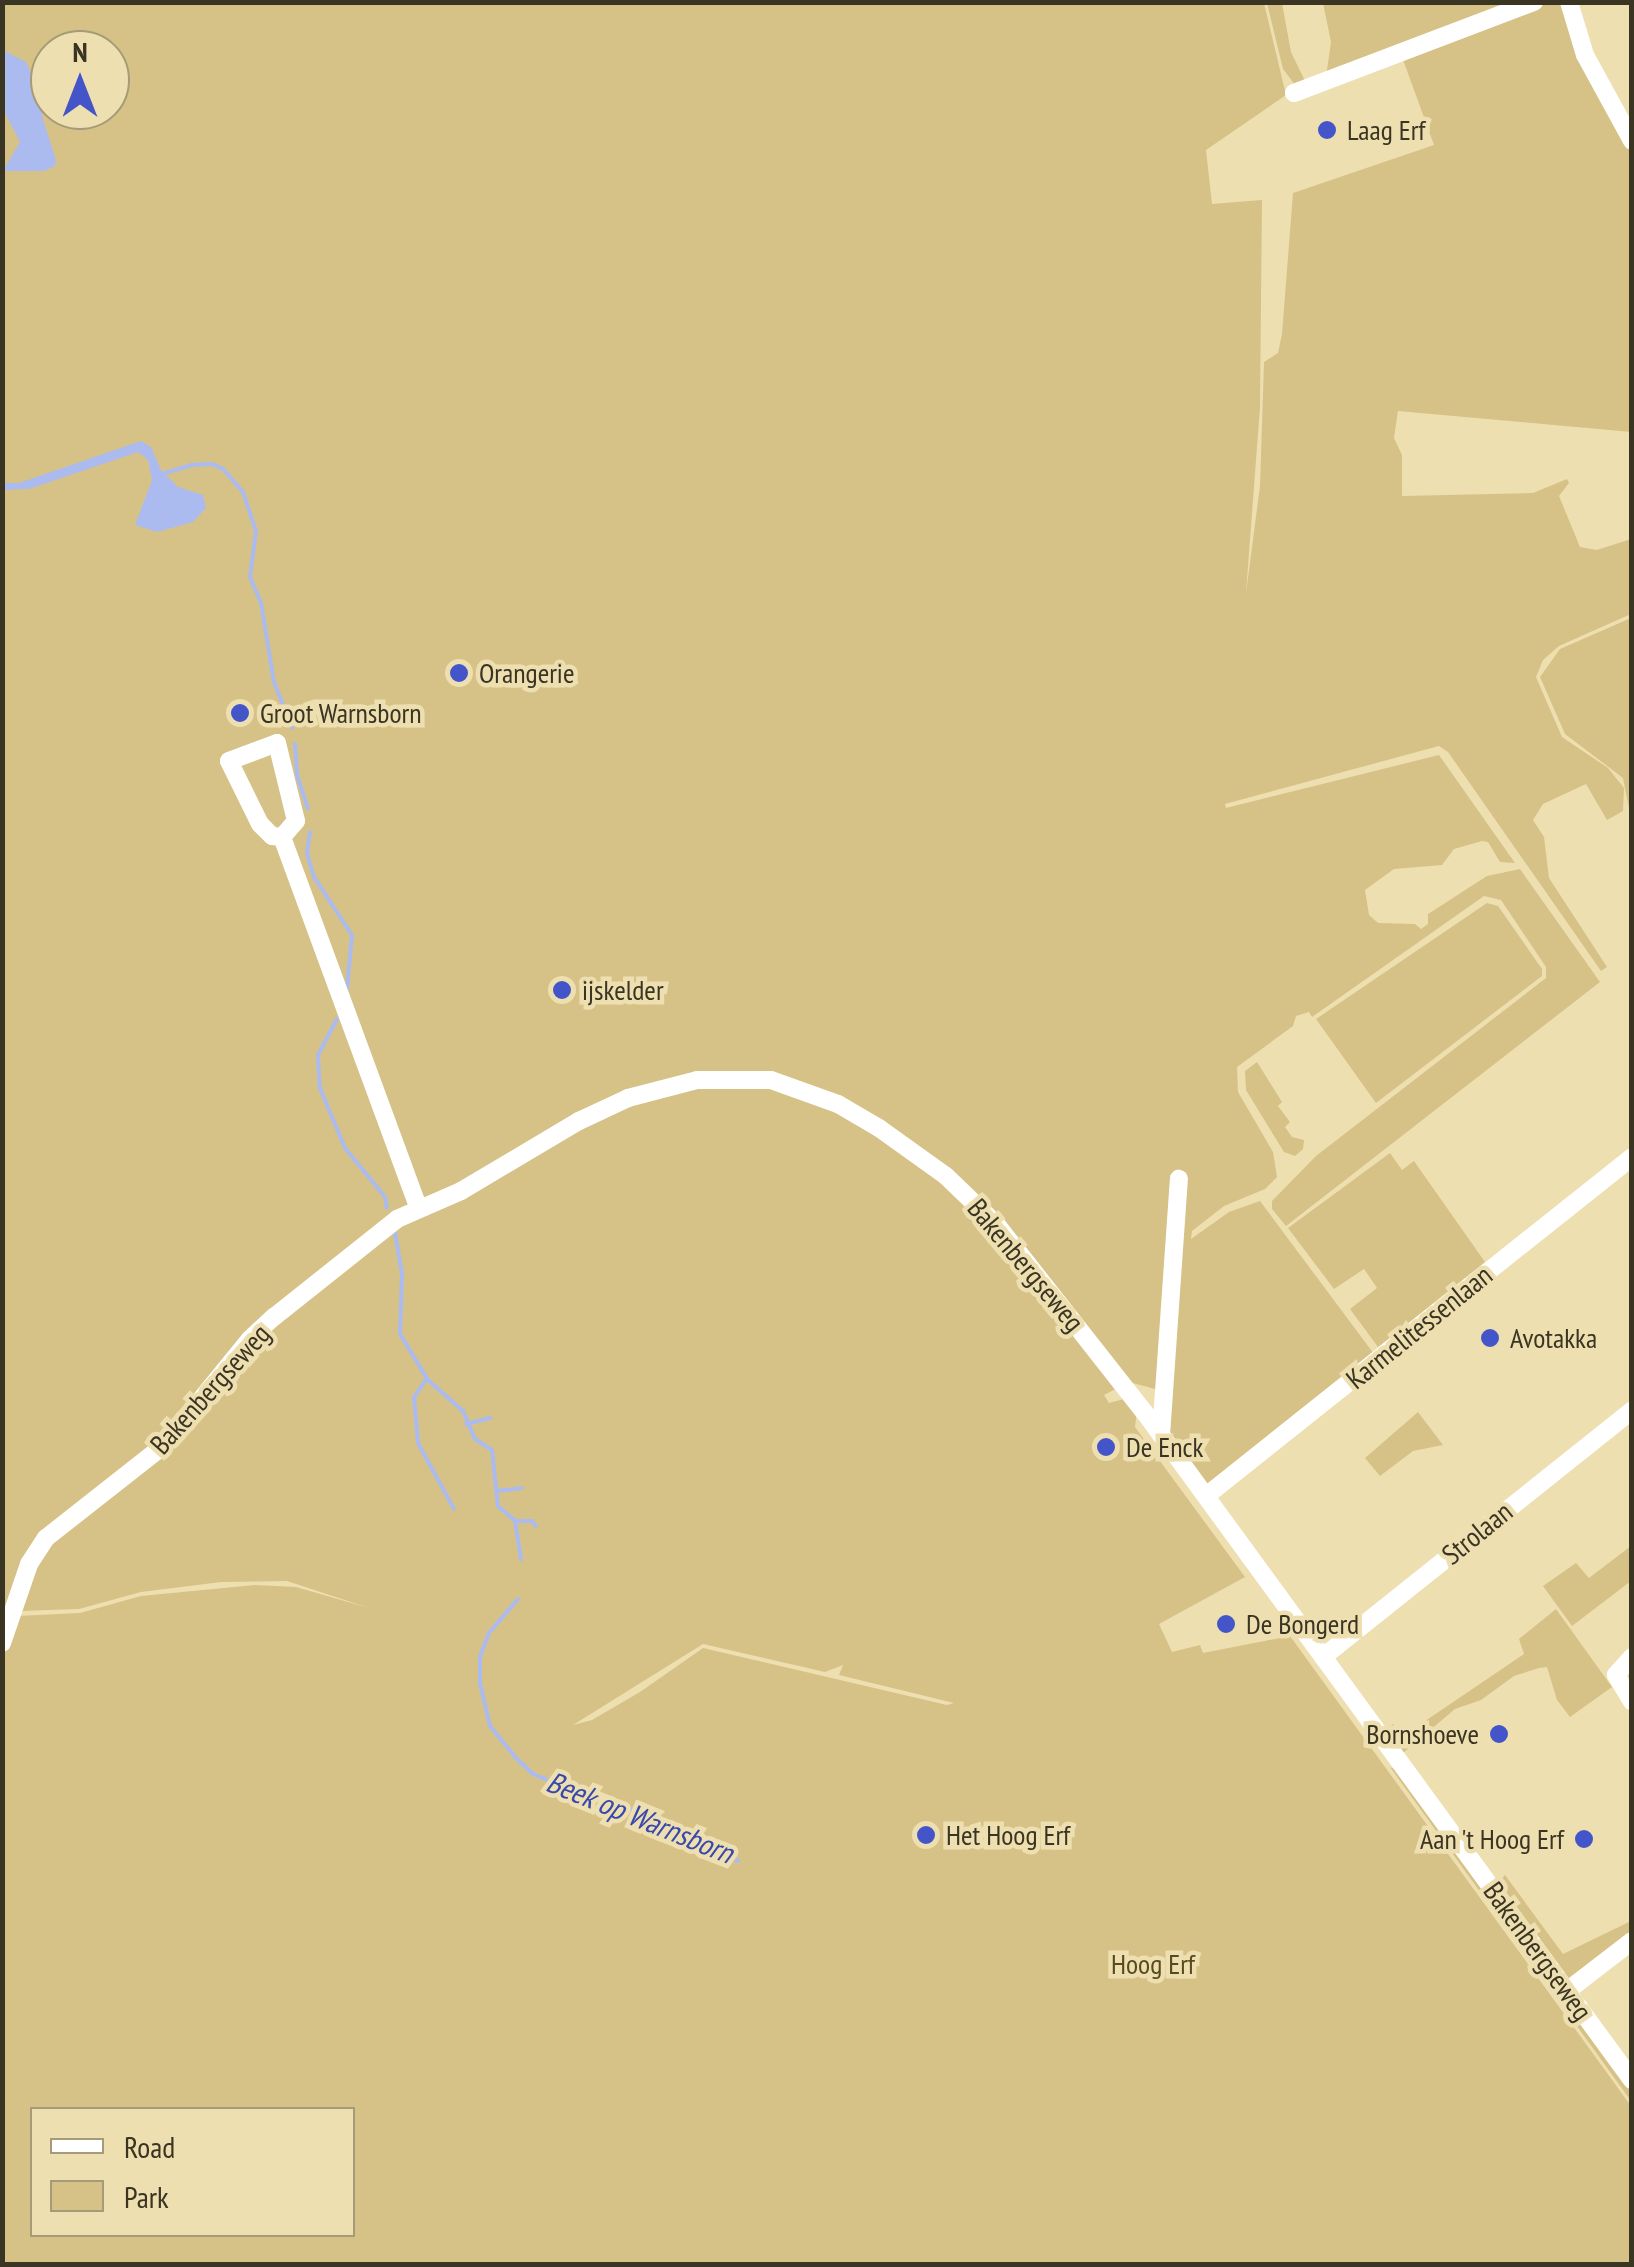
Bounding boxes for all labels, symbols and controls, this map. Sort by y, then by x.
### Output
north arrow [30,30,130,130]
text: N [72,33,88,70]
place label: Laag Erf [1347,113,1426,147]
marker: Laag Erf [1316,119,1338,141]
place label: Orangerie [479,656,575,690]
marker: Orangerie [448,662,470,684]
place label: Groot Warnsborn [260,696,422,730]
marker: Groot Warnsborn [229,702,251,724]
place label: ijskelder [582,973,664,1007]
marker: ijskelder [551,979,573,1001]
street label: Bakenbergseweg [961,1192,1091,1338]
street label: Karmelitessenlaan [1339,1258,1499,1396]
street label: Bakenbergseweg [143,1317,277,1461]
place label: Avotakka [1510,1321,1597,1355]
marker: Avotakka [1479,1327,1501,1349]
place label: De Enck [1126,1430,1203,1464]
marker: De Enck [1095,1436,1117,1458]
street label: Strolaan [1435,1495,1519,1571]
place label: De Bongerd [1246,1607,1359,1641]
marker: De Bongerd [1215,1613,1237,1635]
place label: Bornshoeve [1366,1717,1479,1751]
marker: Bornshoeve [1488,1723,1510,1745]
water label: Beek op Warnsborn [541,1763,739,1871]
place label: Het Hoog Erf [946,1818,1070,1852]
place label: Aan 't Hoog Erf [1419,1822,1564,1856]
marker: Het Hoog Erf [915,1824,937,1846]
marker: Aan 't Hoog Erf [1573,1828,1595,1850]
street label: Bakenbergseweg [1477,1875,1599,2027]
park label: Hoog Erf [1111,1947,1195,1981]
legend [30,2107,355,2237]
text: Road [124,2127,175,2166]
text: Park [124,2177,169,2216]

